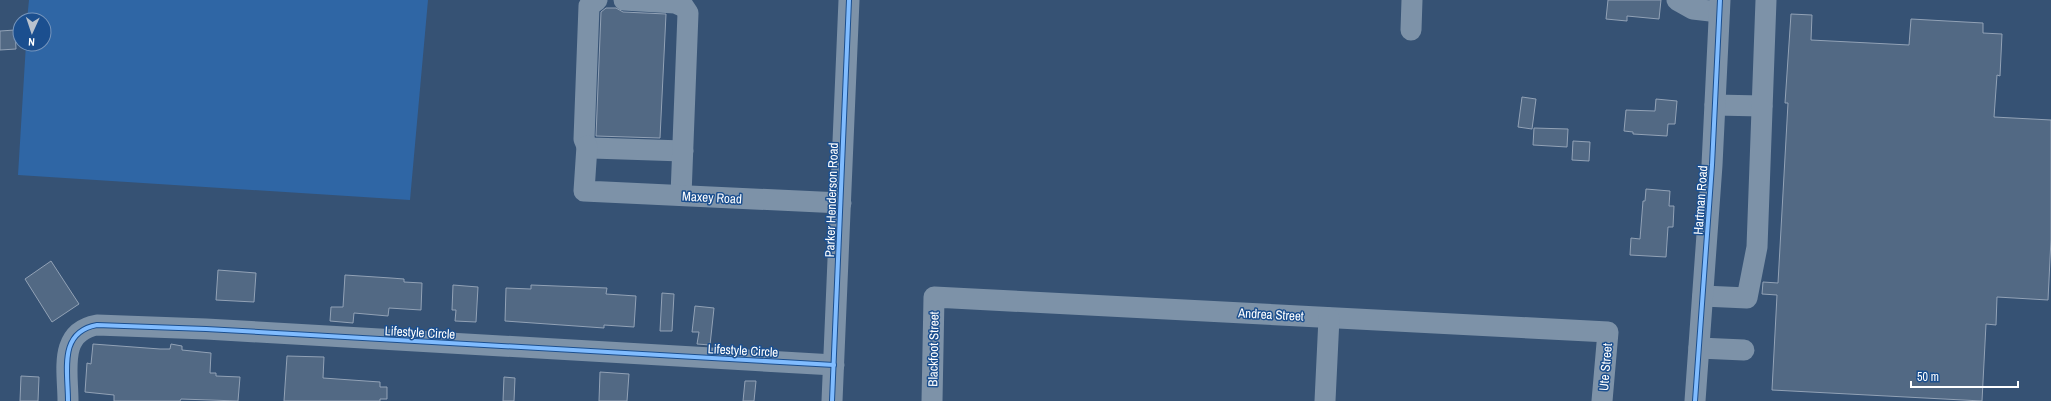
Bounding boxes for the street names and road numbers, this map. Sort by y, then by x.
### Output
street label: Parker Henderson Road [821,142,842,258]
street label: Hartman Road [1690,165,1711,235]
street label: Maxey Road [682,187,742,208]
street label: Andrea Street [1237,304,1304,325]
street label: Blackfoot Street [924,311,943,387]
street label: Lifestyle Circle [384,322,456,343]
street label: Lifestyle Circle [707,340,779,361]
street label: Ute Street [1595,342,1616,392]

